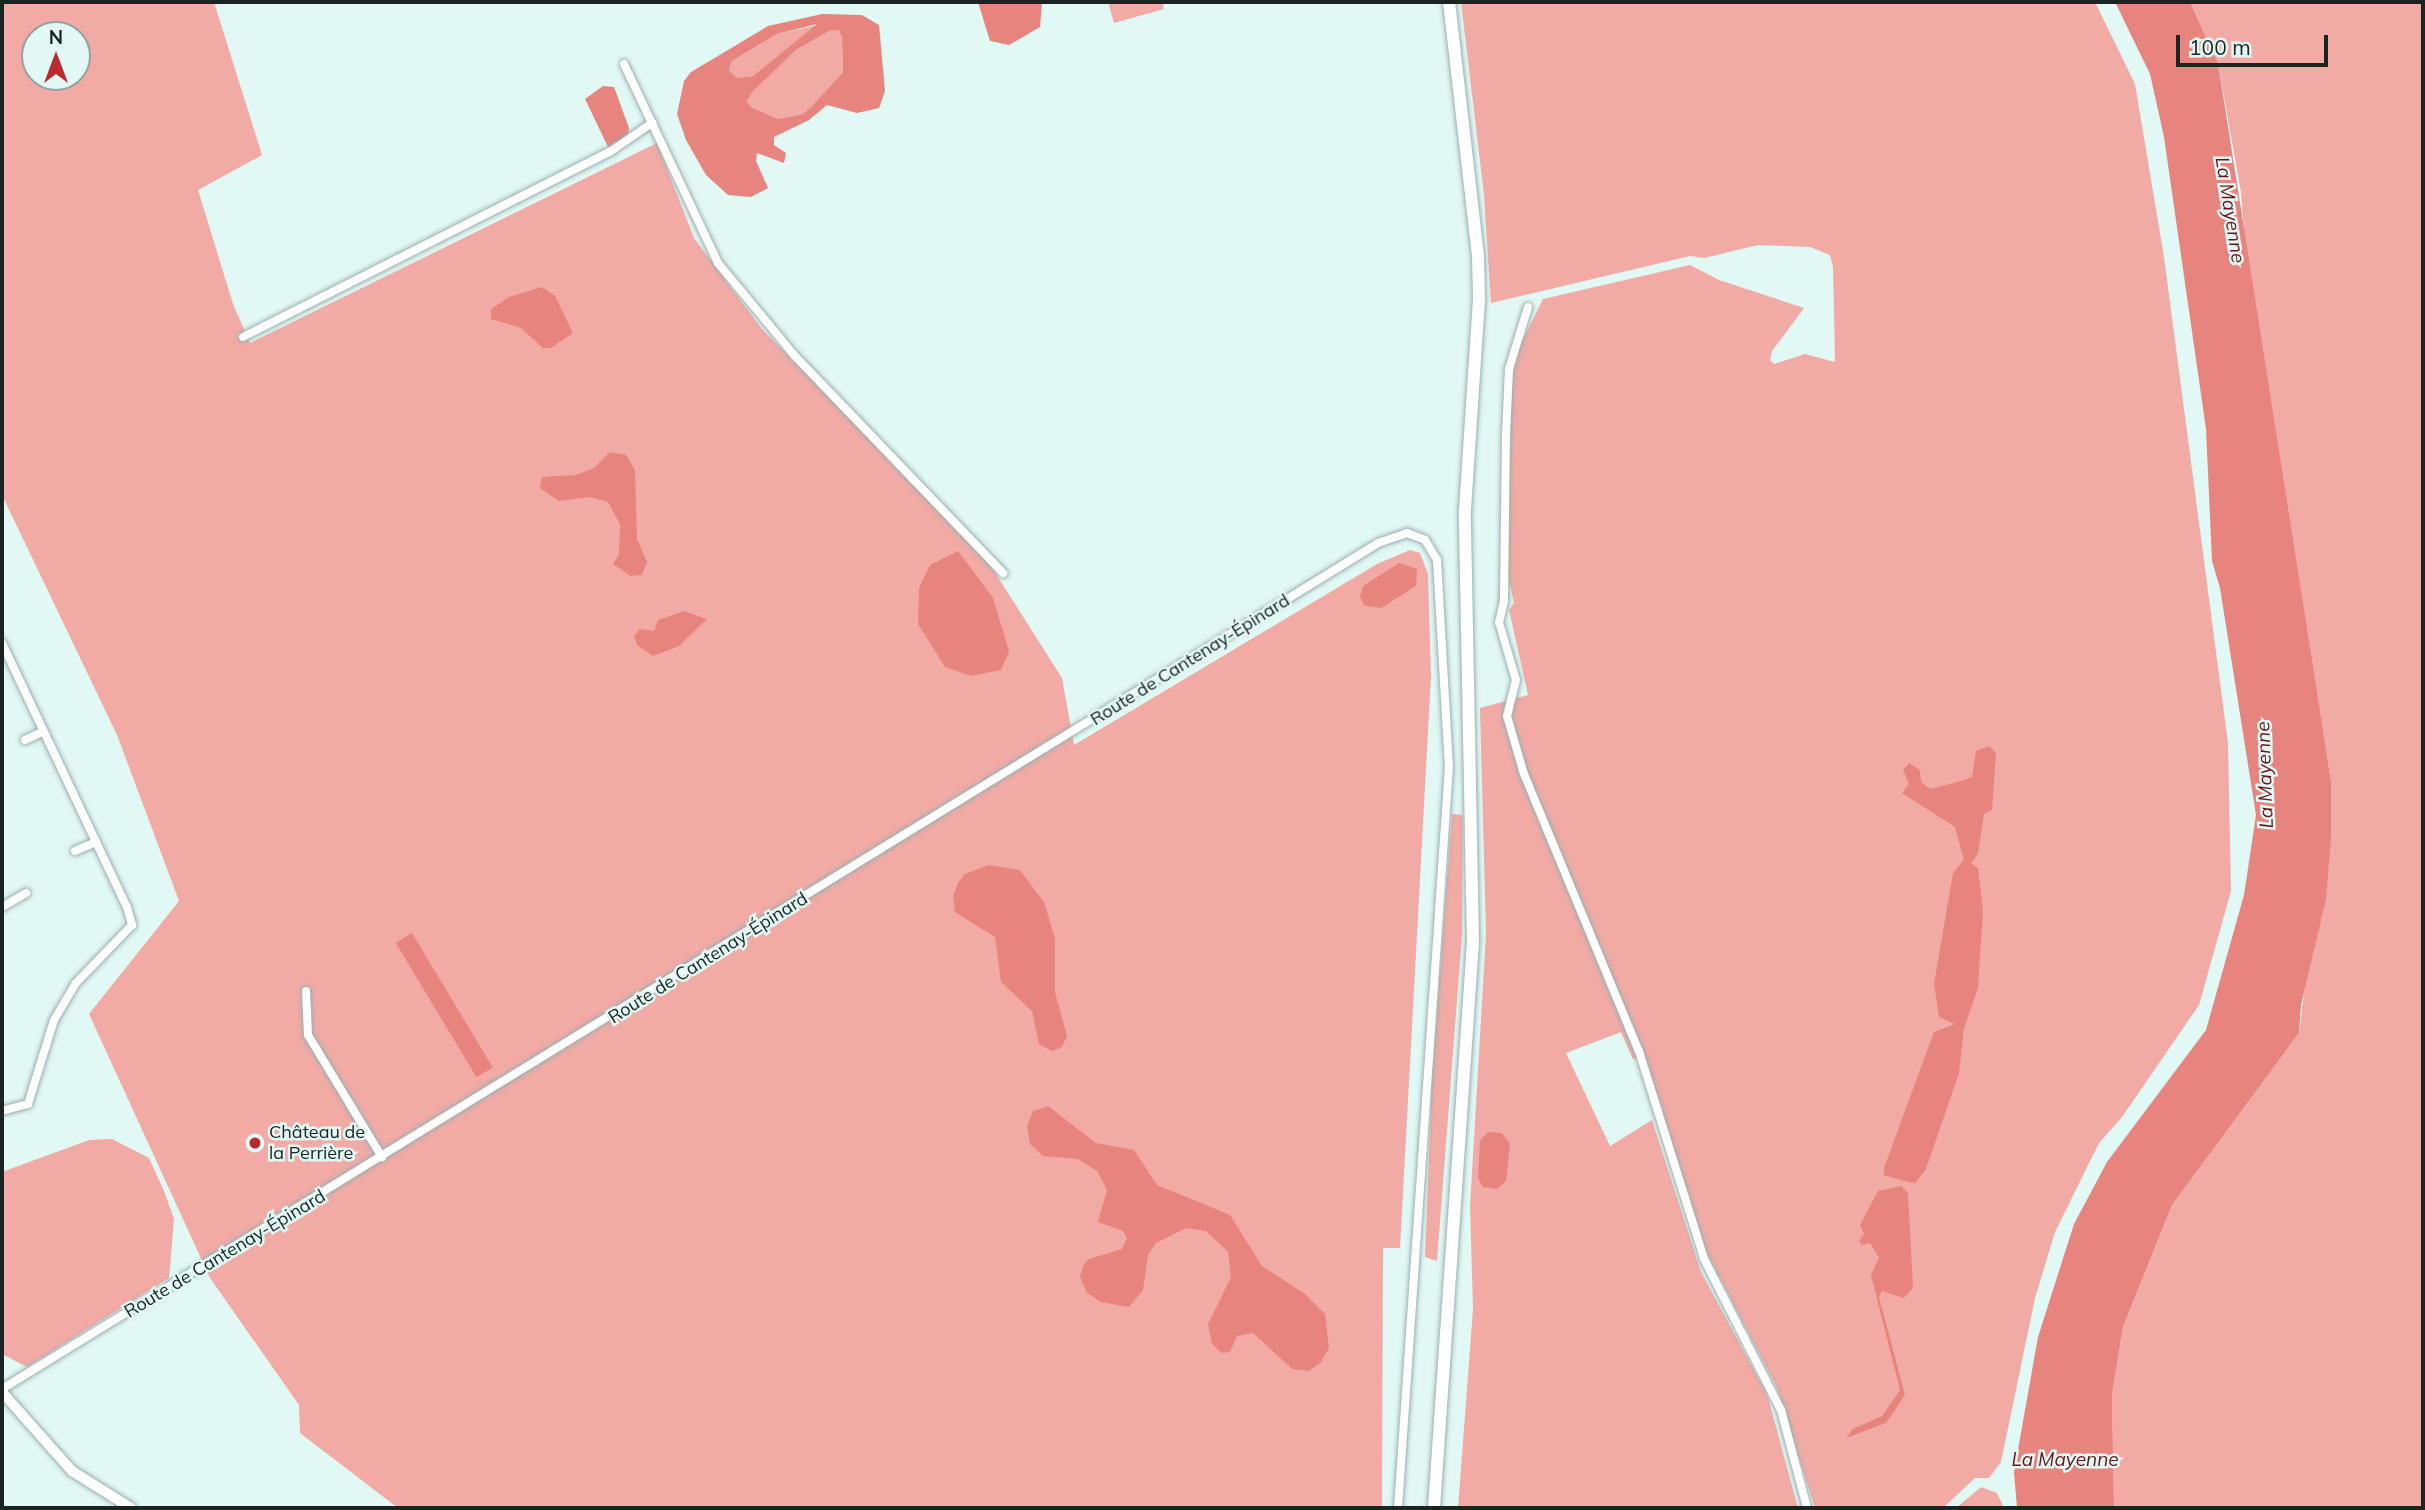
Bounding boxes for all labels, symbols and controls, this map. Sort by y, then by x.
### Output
north arrow [21,21,91,91]
scale bar [2180,21,2332,65]
text: N [49,25,63,49]
text: 100 m [2189,34,2251,60]
water label: La Mayenne [2210,155,2250,265]
street label: Route de Cantenay-Épinard [1086,590,1294,730]
water label: La Mayenne [2252,721,2278,829]
street label: Route de Cantenay-Épinard [604,888,812,1028]
place label: Château de la Perrière [269,1122,365,1164]
marker: Château de la Perrière [247,1135,263,1151]
street label: Route de Cantenay-Épinard [121,1185,329,1323]
water label: La Mayenne [2011,1449,2119,1471]

